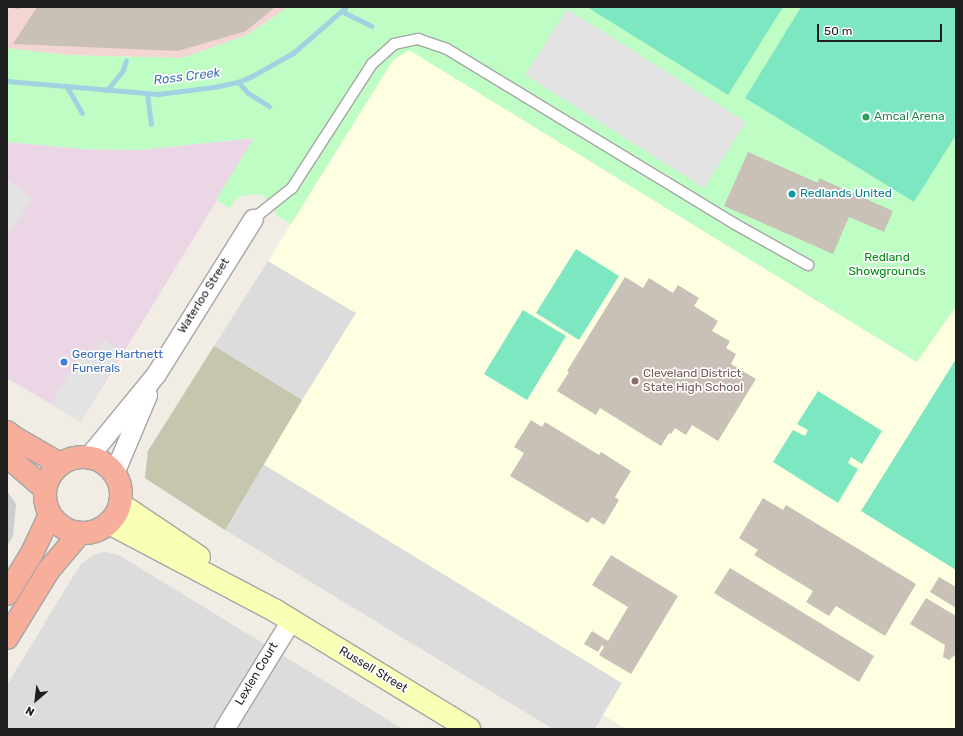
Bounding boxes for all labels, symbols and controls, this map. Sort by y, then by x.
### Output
scale bar [819,16,944,42]
text: 50 m [824,24,852,38]
water label: Ross Creek [153,65,221,89]
place label: Amcal Arena [874,110,945,124]
marker: Amcal Arena [861,112,871,122]
place label: Redlands United [800,187,892,201]
marker: Redlands United [787,189,797,199]
park label: Redland Showgrounds [848,251,926,279]
street label: Waterloo Street [175,256,233,336]
place label: George Hartnett Funerals [72,348,163,376]
marker: George Hartnett Funerals [59,357,69,367]
place label: Cleveland District State High School [643,367,743,395]
marker: Cleveland District State High School [630,376,640,386]
street label: Lexlen Court [233,640,281,708]
street label: Russell Street [336,644,410,696]
north arrow [16,680,56,720]
text: N [24,703,37,719]

